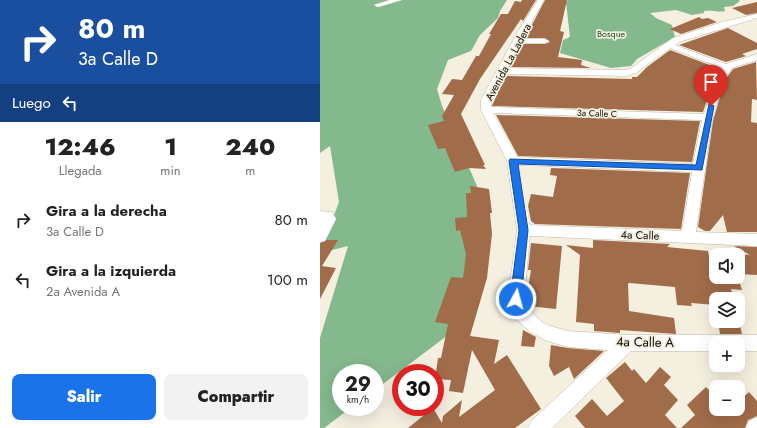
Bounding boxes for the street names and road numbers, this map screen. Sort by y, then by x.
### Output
street label: Avenida La Ladera [481,21,535,103]
street label: 3a Calle C [577,106,617,120]
street label: 4a Calle [620,226,660,244]
street label: 4a Calle A [616,332,675,352]

